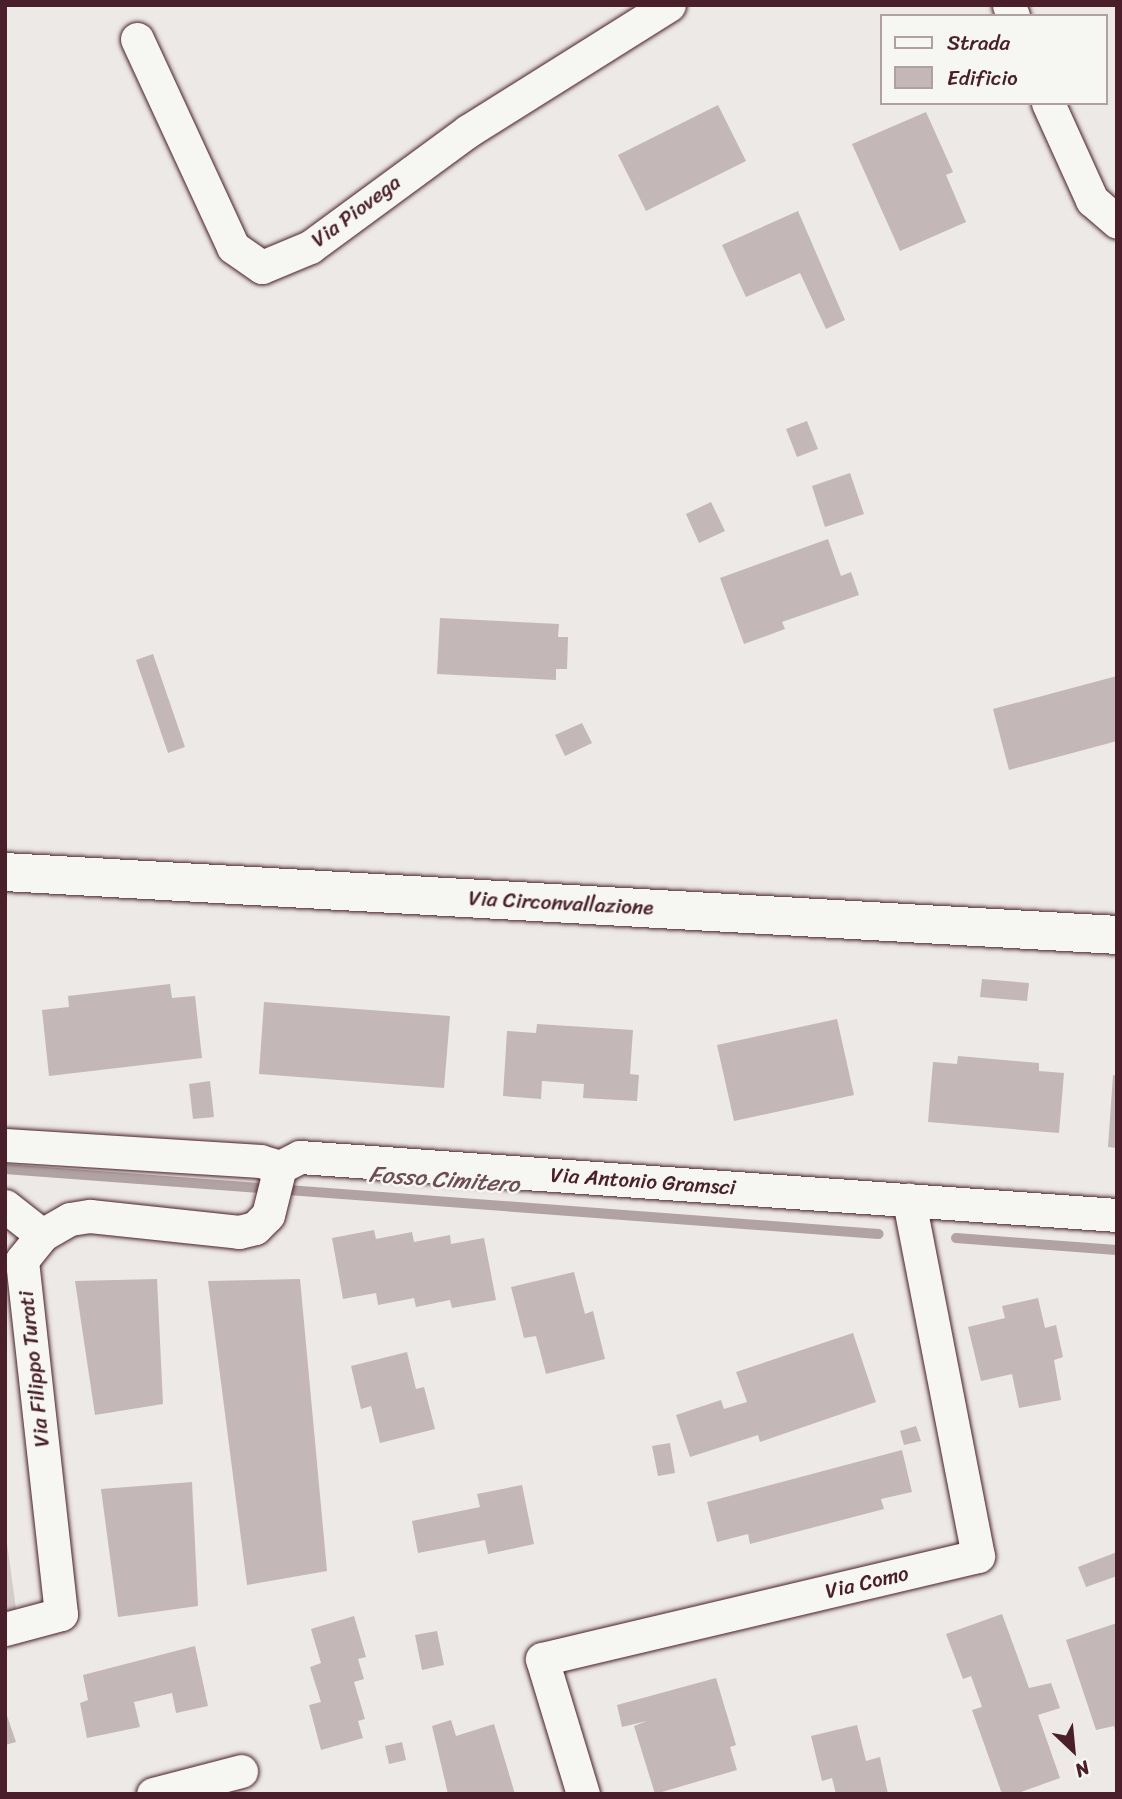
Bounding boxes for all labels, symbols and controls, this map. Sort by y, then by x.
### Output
legend [880,14,1108,105]
text: Strada [947,24,1010,62]
text: Edificio [947,59,1018,97]
street label: Via Piovega [307,169,405,253]
street label: Via Circonvallazione [468,886,654,920]
water label: Fosso Cimitero [368,1161,520,1199]
street label: Via Antonio Gramsci [550,1162,736,1200]
street label: Via Filippo Turati [13,1290,55,1448]
street label: Via Como [823,1560,911,1604]
north arrow [1038,1715,1108,1785]
text: N [1069,1752,1096,1787]

